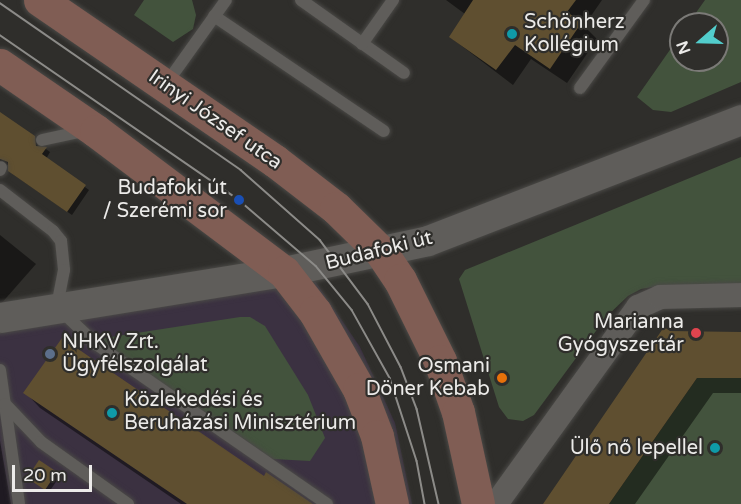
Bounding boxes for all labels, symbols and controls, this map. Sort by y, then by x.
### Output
place label: Schönherz Kollégium [524,11,625,58]
north arrow [669,12,729,72]
marker: Schönherz Kollégium [505,27,519,41]
text: N [672,38,696,57]
street label: Irinyi József utca [143,65,287,175]
place label: Budafoki út / Szerémi sor [103,176,227,223]
marker: Budafoki út / Szerémi sor [232,193,246,207]
street label: Budafoki út [323,226,435,276]
place label: Marianna Gyógyszertár [558,310,684,357]
marker: Marianna Gyógyszertár [689,326,703,340]
place label: NHKV Zrt. Ügyfélszolgálat [62,330,208,377]
marker: NHKV Zrt. Ügyfélszolgálat [43,347,57,361]
place label: Osmani Döner Kebab [366,354,490,401]
marker: Osmani Döner Kebab [495,371,509,385]
place label: Közlekedési és Beruházási Minisztérium [124,389,356,436]
marker: Közlekedési és Beruházási Minisztérium [105,406,119,420]
place label: Ülő nő lepellel [570,436,703,460]
marker: Ülő nő lepellel [708,441,722,455]
scale bar [15,453,94,491]
text: 20 m [23,464,67,486]

